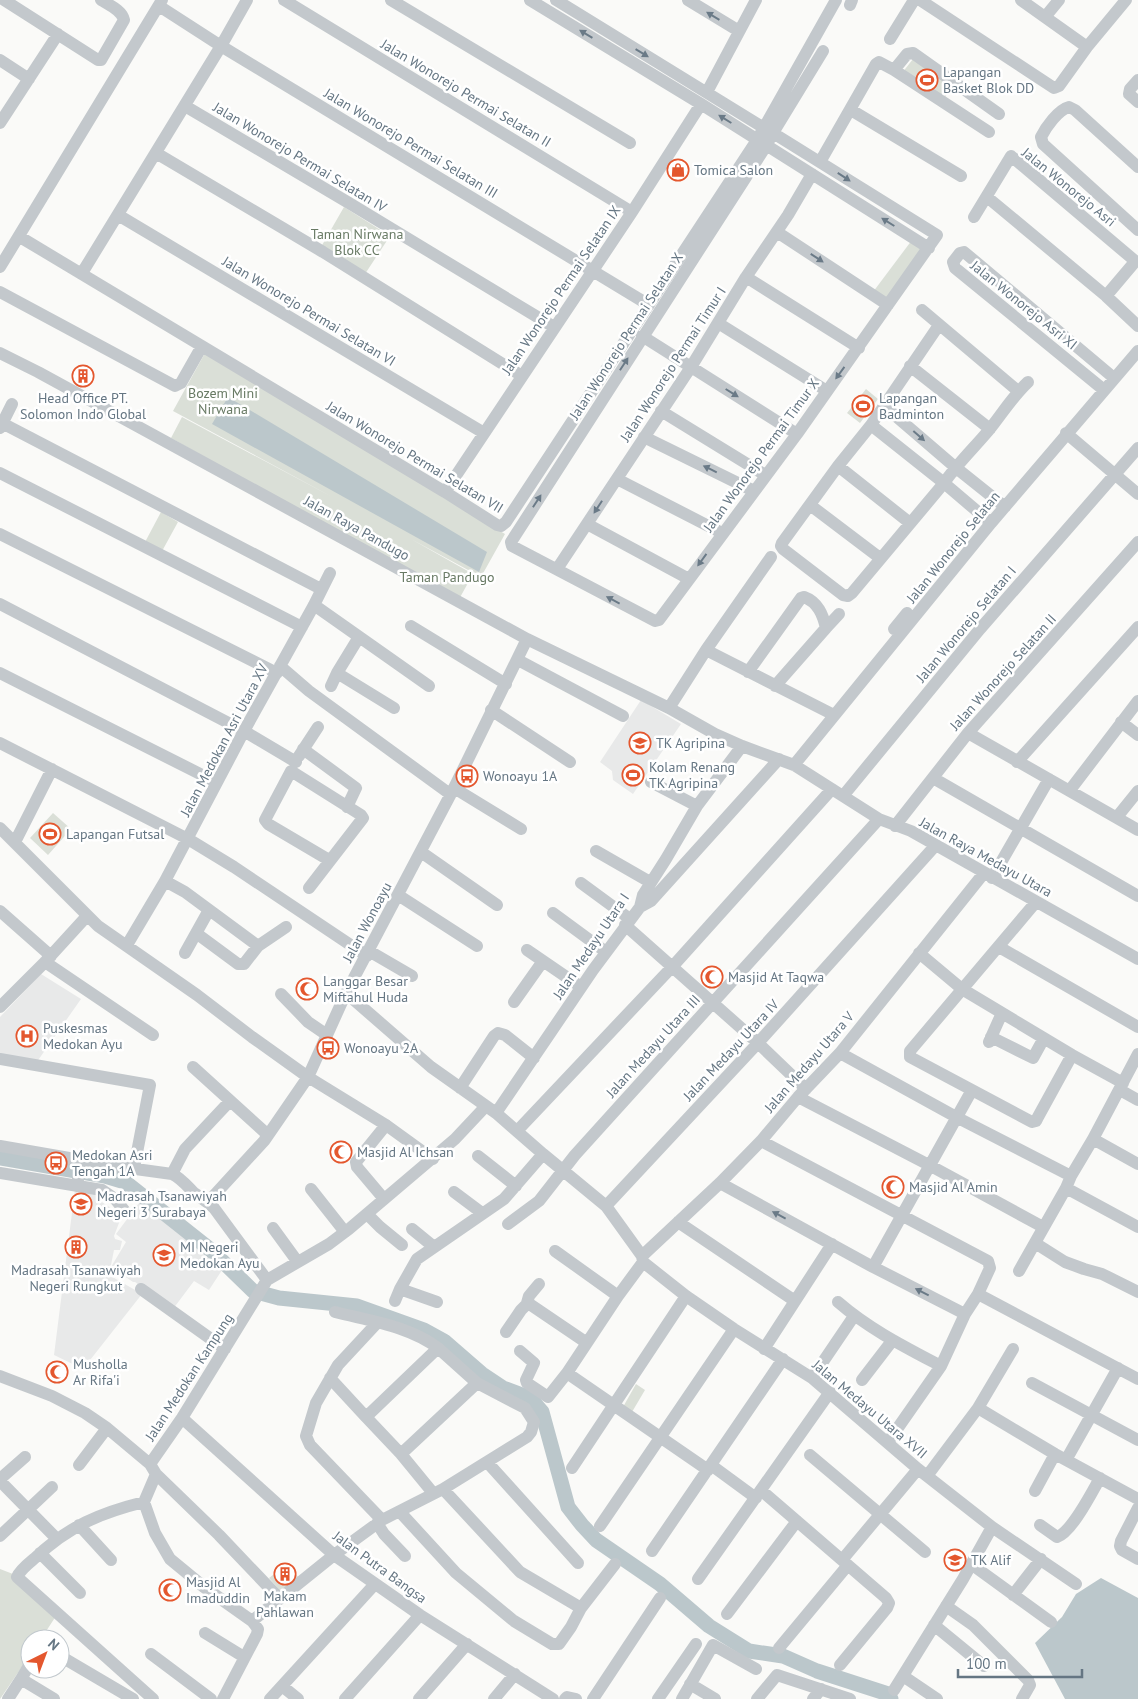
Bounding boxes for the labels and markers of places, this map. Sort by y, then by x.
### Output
place label: Lapangan Basket Blok DD [943,63,1034,97]
sports icon: Lapangan Basket Blok DD [915,68,939,92]
shop icon: Tomica Salon [666,158,690,182]
place label: Tomica Salon [694,161,773,179]
building icon: Head Office PT. Solomon Indo Global [71,364,95,388]
place label: Head Office PT. Solomon Indo Global [20,389,146,423]
place label: Lapangan Badminton [879,389,944,423]
sports icon: Lapangan Badminton [851,394,875,418]
school or university icon: TK Agripina [628,731,652,755]
place label: TK Agripina [656,734,725,752]
place label: Kolam Renang TK Agripina [649,758,735,792]
sports icon: Kolam Renang TK Agripina [621,763,645,787]
bus stop icon: Wonoayu 1A [455,764,479,788]
place label: Wonoayu 1A [483,767,558,785]
sports icon: Lapangan Futsal [38,822,62,846]
place label: Lapangan Futsal [66,825,164,843]
mosque icon: Masjid At Taqwa [700,965,724,989]
place label: Masjid At Taqwa [728,968,824,986]
place label: Langgar Besar Miftahul Huda [323,972,408,1006]
mosque icon: Langgar Besar Miftahul Huda [295,977,319,1001]
place label: Puskesmas Medokan Ayu [43,1019,123,1053]
hospital icon: Puskesmas Medokan Ayu [15,1024,39,1048]
bus stop icon: Wonoayu 2A [316,1036,340,1060]
place label: Wonoayu 2A [344,1039,419,1057]
mosque icon: Masjid Al Ichsan [329,1140,353,1164]
place label: Masjid Al Ichsan [357,1143,454,1161]
place label: Medokan Asri Tengah 1A [72,1146,152,1180]
bus stop icon: Medokan Asri Tengah 1A [44,1151,68,1175]
mosque icon: Masjid Al Amin [881,1175,905,1199]
place label: Masjid Al Amin [909,1178,998,1196]
place label: Madrasah Tsanawiyah Negeri 3 Surabaya [97,1187,227,1221]
school or university icon: Madrasah Tsanawiyah Negeri 3 Surabaya [69,1192,93,1216]
building icon: Madrasah Tsanawiyah Negeri Rungkut [64,1235,88,1259]
place label: MI Negeri Medokan Ayu [180,1238,260,1272]
school or university icon: MI Negeri Medokan Ayu [152,1243,176,1267]
place label: Madrasah Tsanawiyah Negeri Rungkut [11,1261,141,1295]
place label: Musholla Ar Rifa'i [73,1355,128,1389]
mosque icon: Musholla Ar Rifa'i [45,1360,69,1384]
school or university icon: TK Alif [943,1548,967,1572]
place label: TK Alif [971,1551,1011,1569]
building icon: Makam Pahlawan [273,1562,297,1586]
place label: Masjid Al Imaduddin [186,1573,250,1607]
mosque icon: Masjid Al Imaduddin [158,1578,182,1602]
place label: Makam Pahlawan [256,1587,314,1621]

